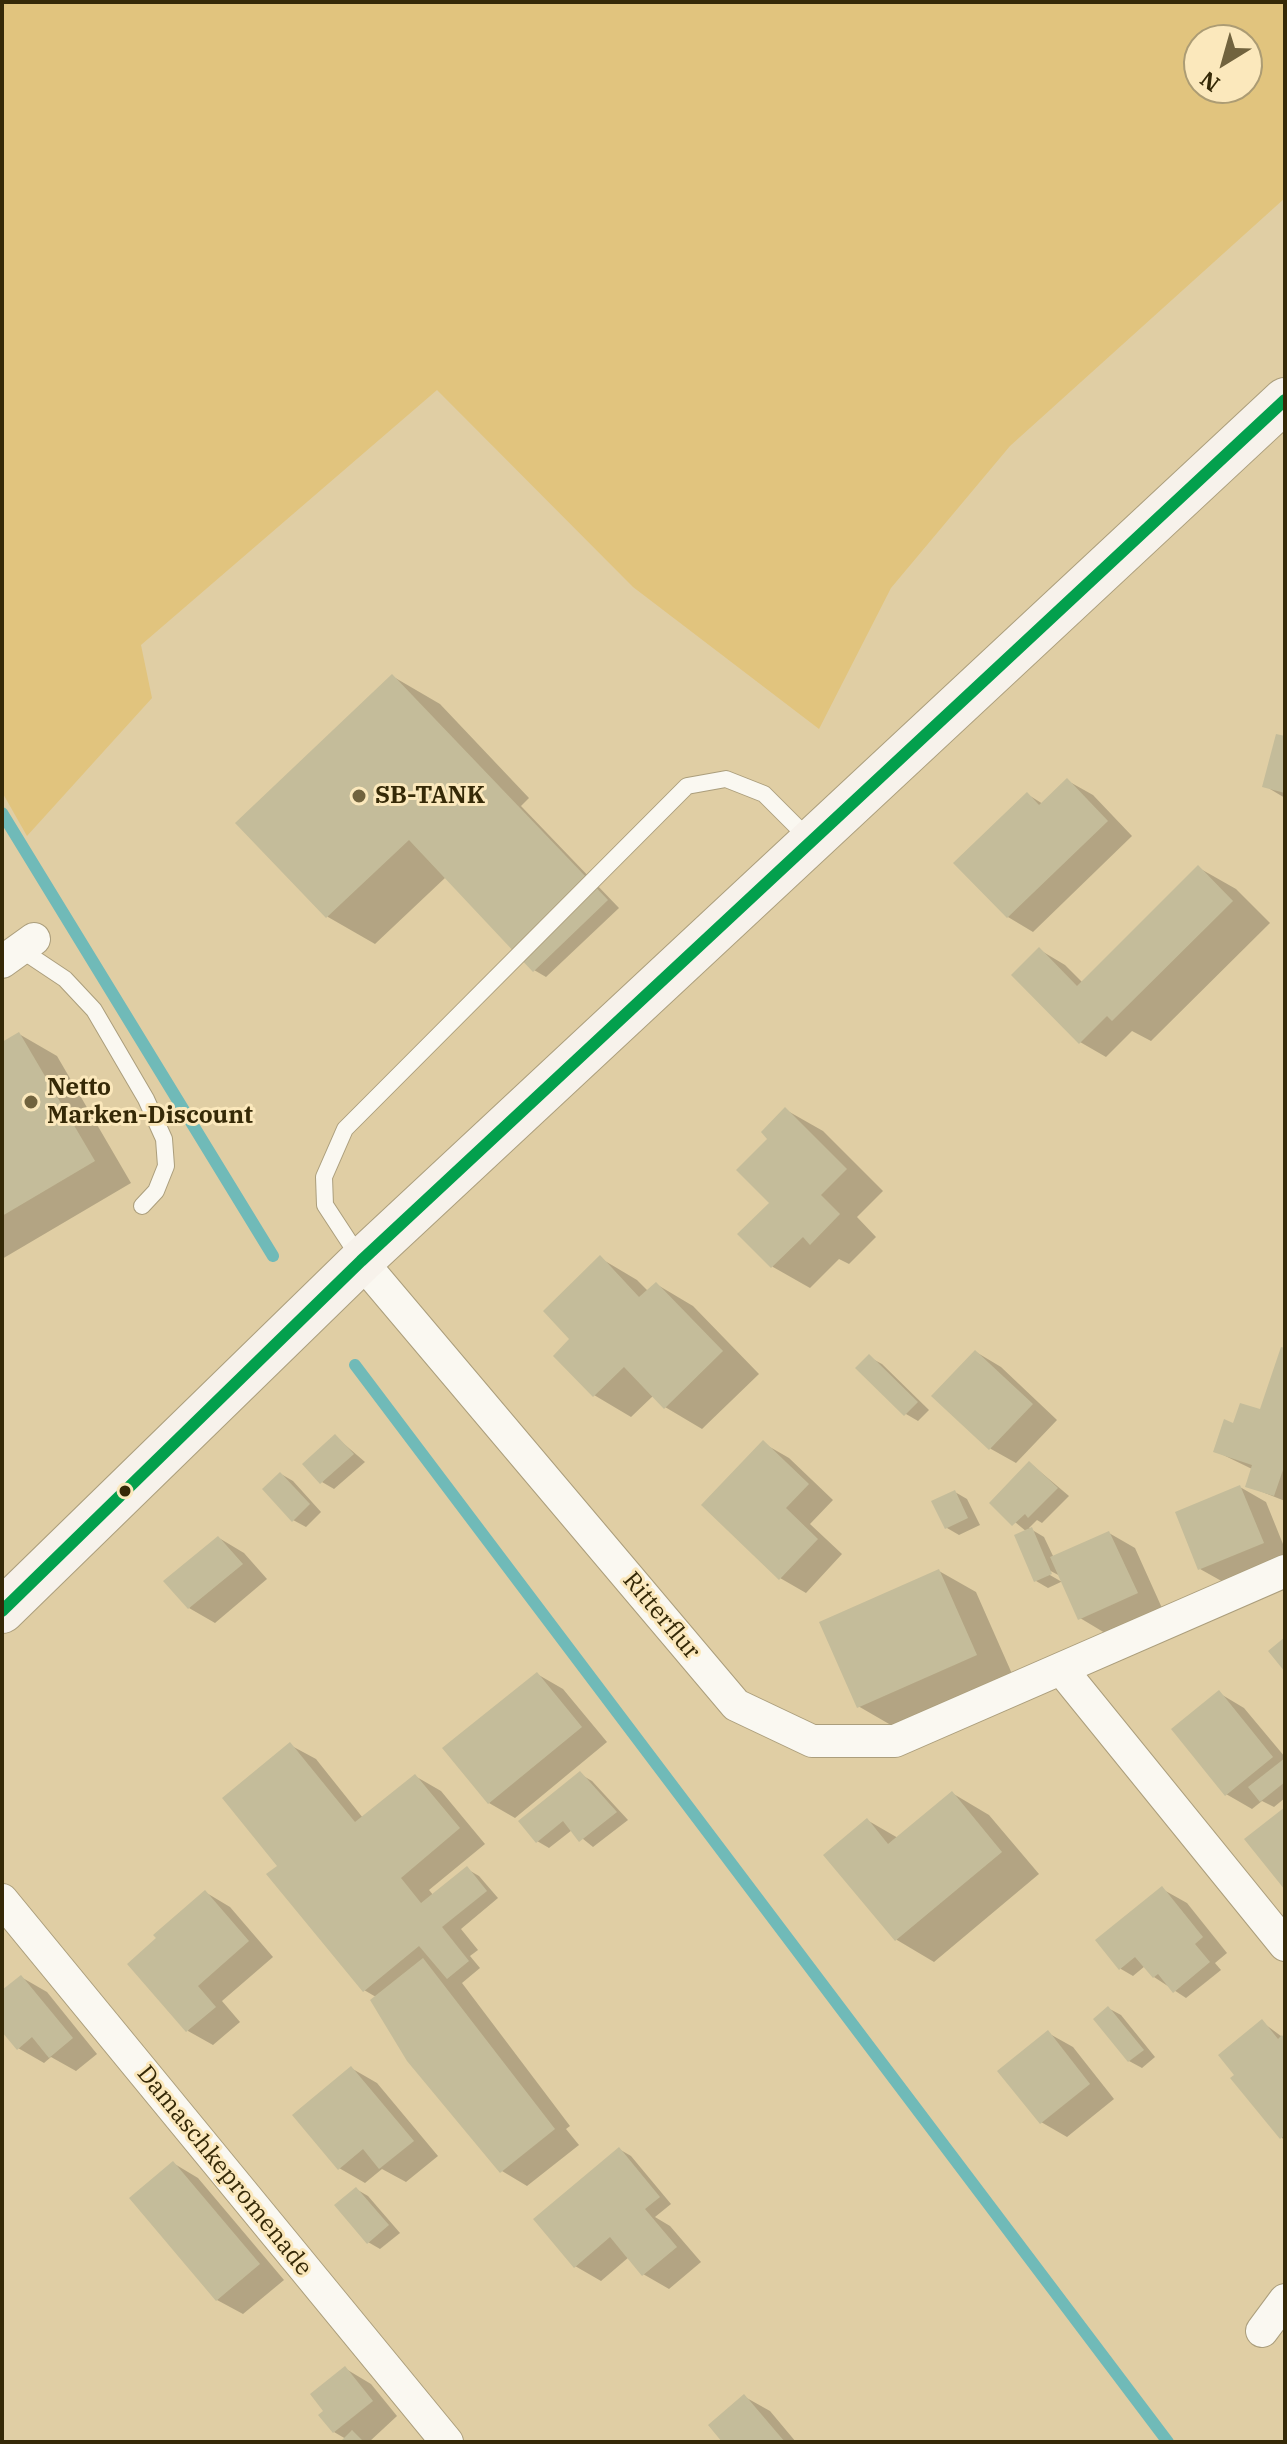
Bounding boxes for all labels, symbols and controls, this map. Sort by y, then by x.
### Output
north arrow [1183,24,1263,104]
text: N [1194,65,1225,99]
place label: SB-TANK [375,782,485,810]
marker: SB-TANK [350,787,368,805]
place label: Netto Marken-Discount [47,1074,253,1130]
marker: Netto Marken-Discount [22,1093,40,1111]
unlabelled marker [117,1483,133,1499]
street label: Ritterflur [616,1567,706,1665]
street label: Damaschkepromenade [130,2060,318,2282]

